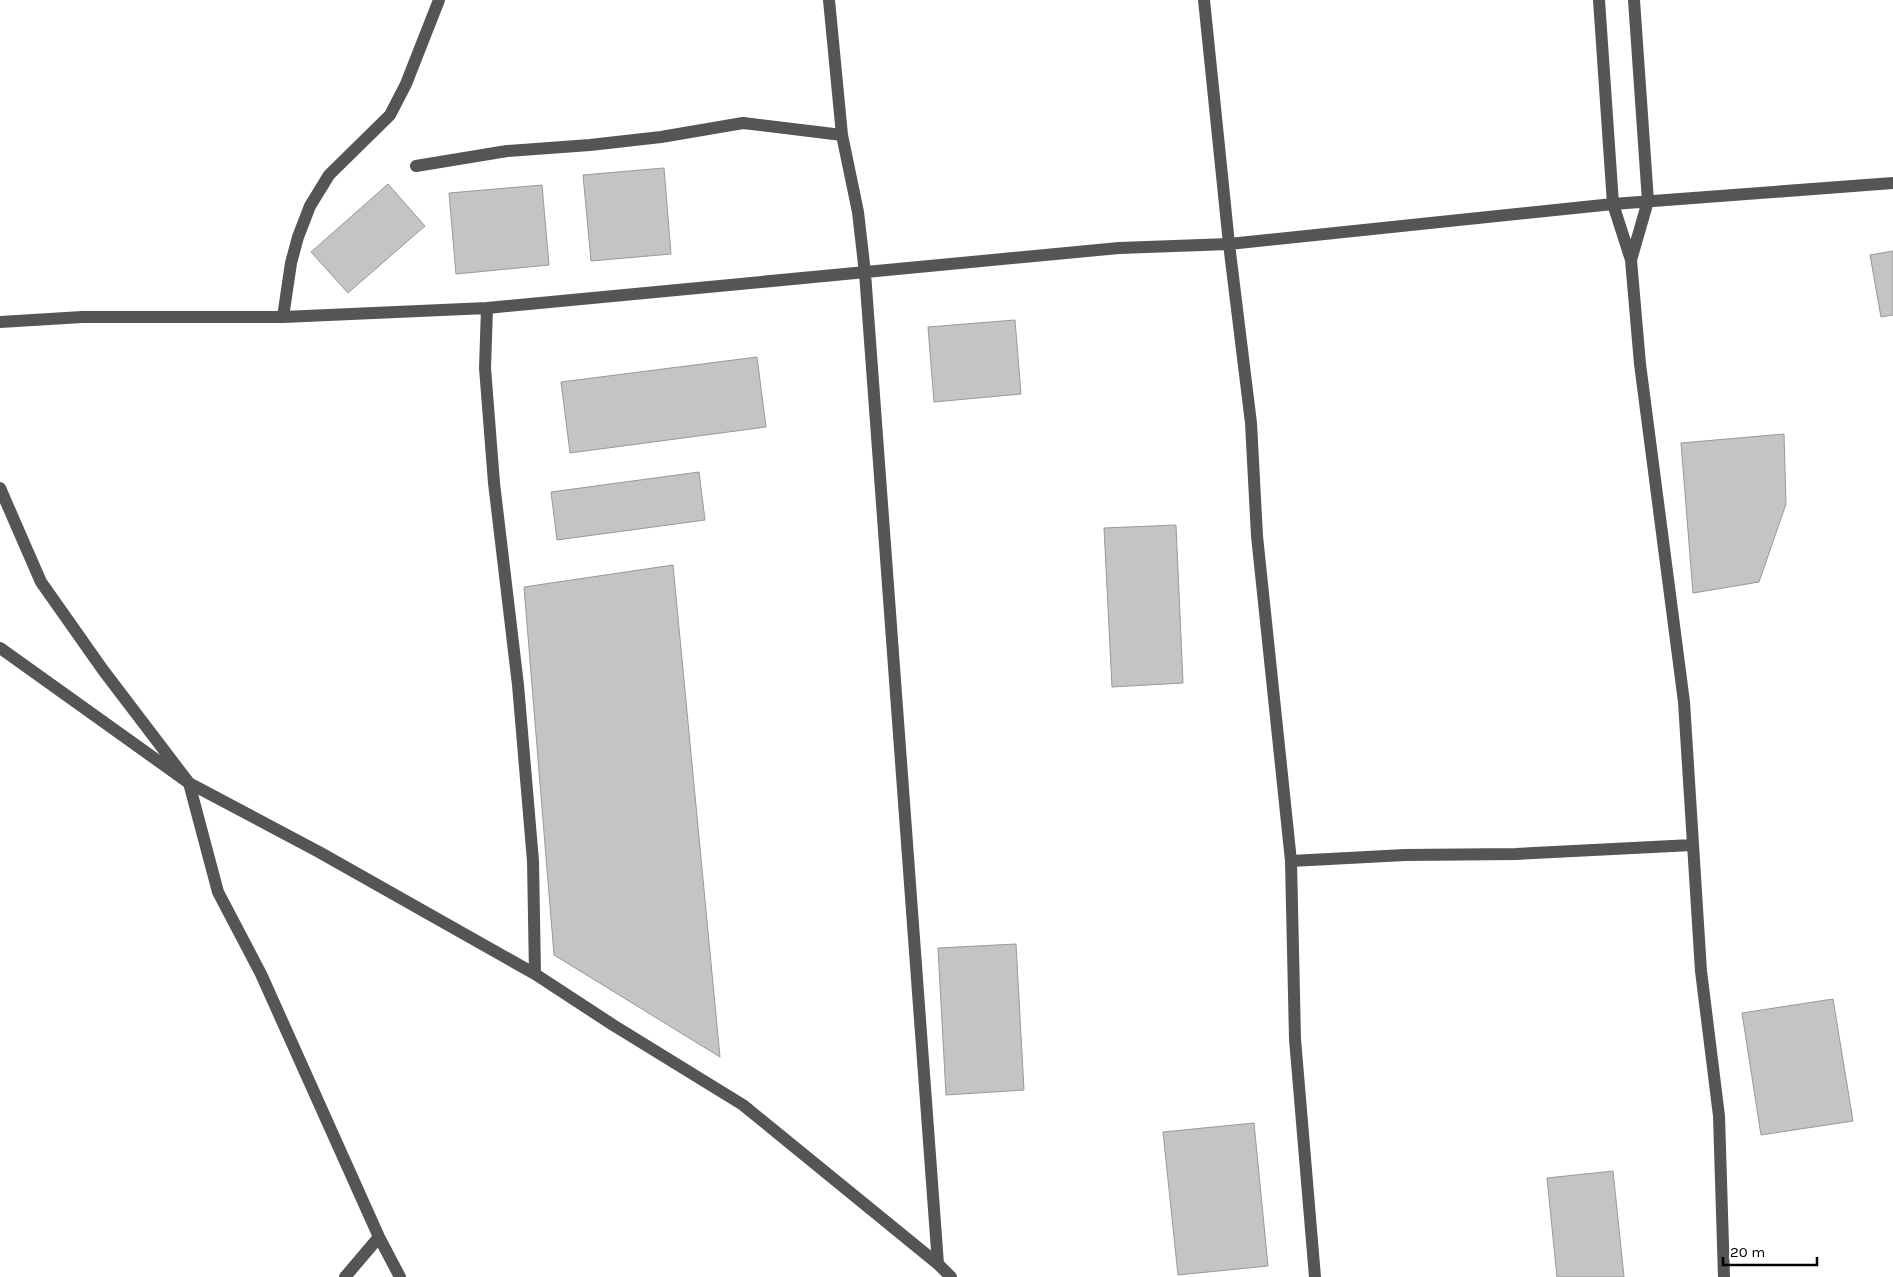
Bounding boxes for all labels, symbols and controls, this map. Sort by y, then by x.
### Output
scale bar [1723,1234,1817,1266]
text: 20 m [1730,1243,1765,1261]

